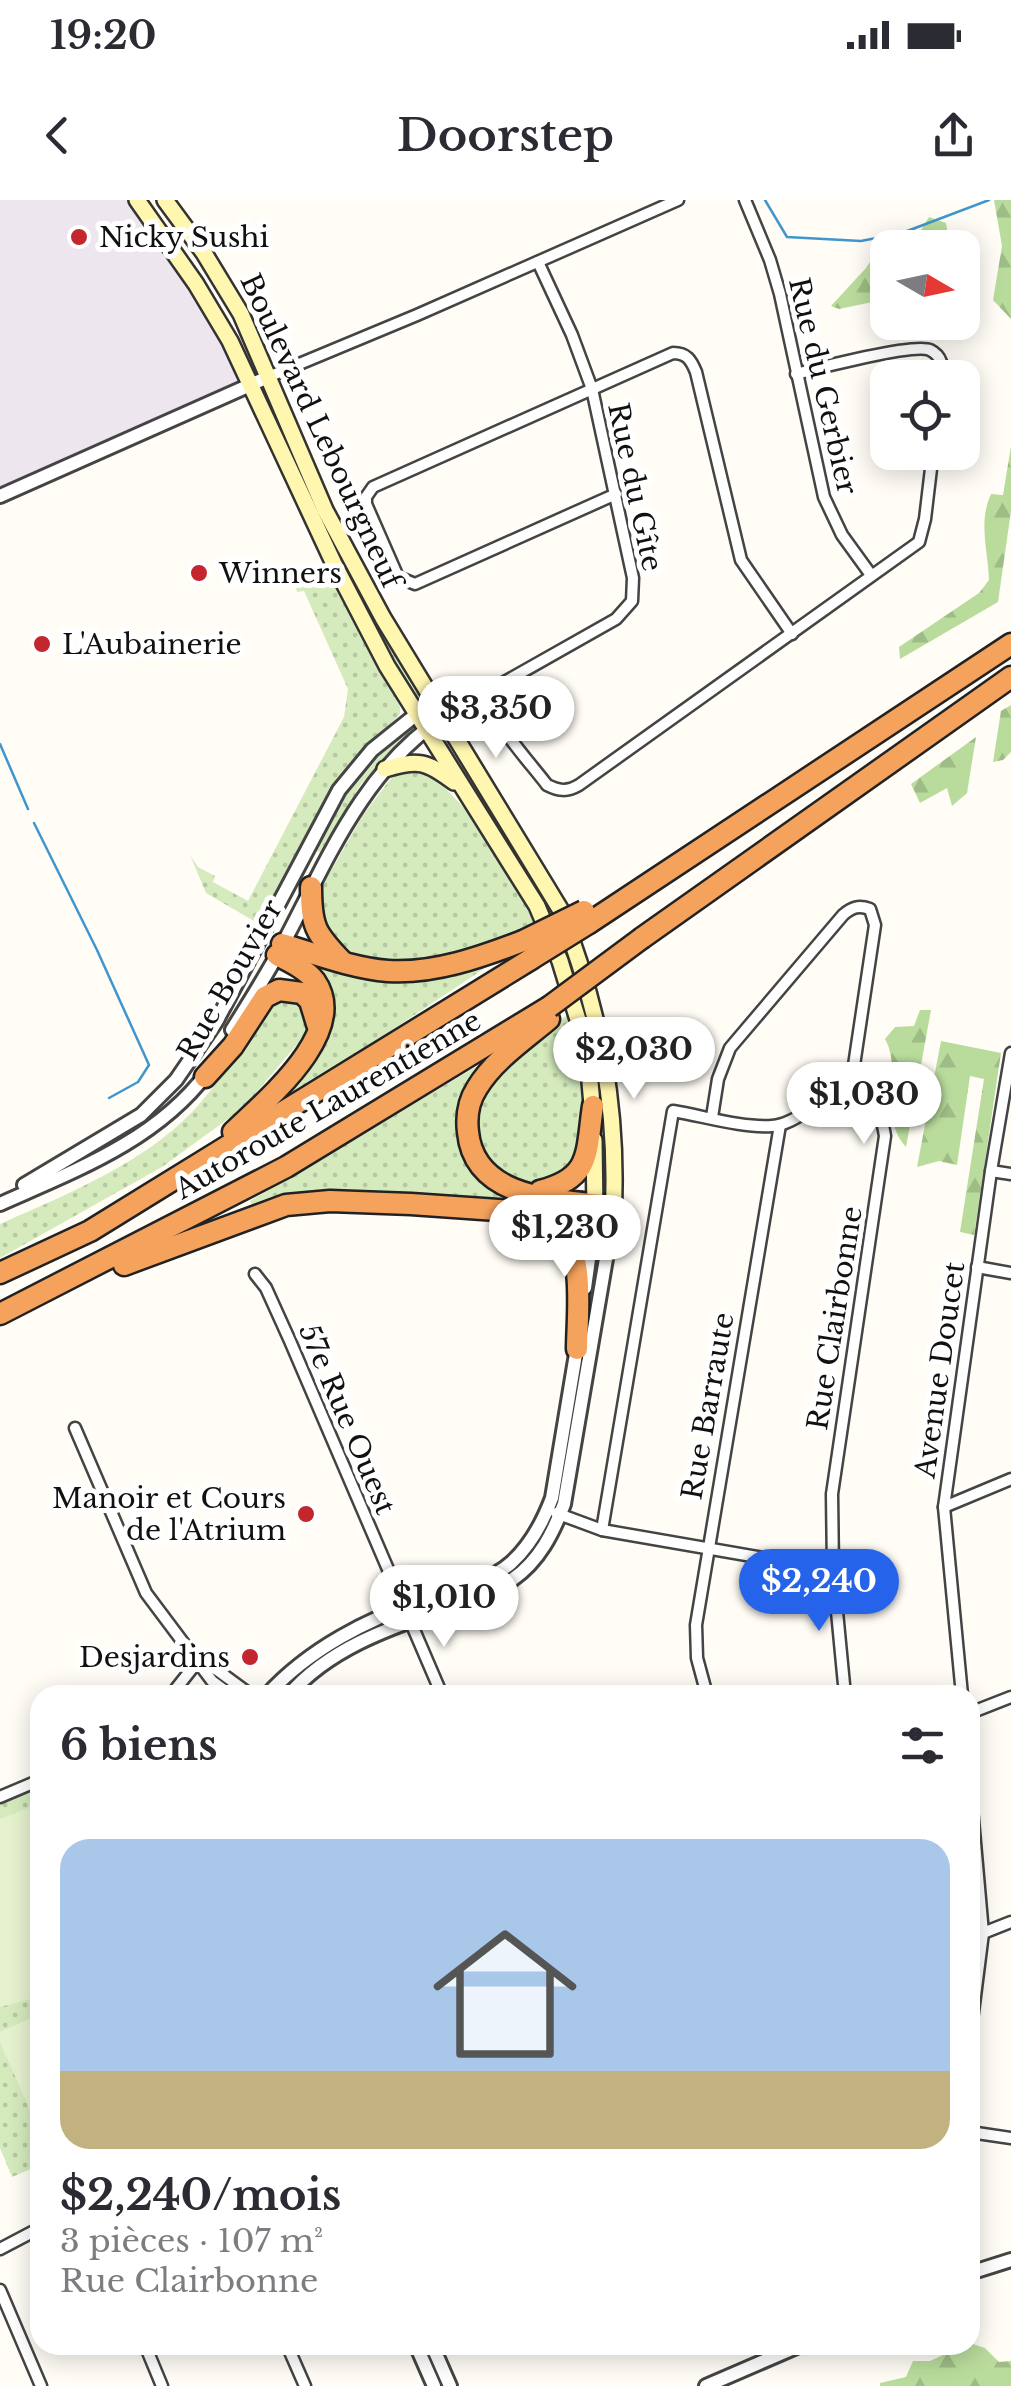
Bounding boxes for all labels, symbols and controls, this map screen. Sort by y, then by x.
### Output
text: 19:20 [50,12,156,59]
text: Doorstep [397,107,614,163]
icon: back [30,108,85,163]
icon: share [926,108,981,163]
place label: Nicky Sushi [99,220,269,255]
marker: Nicky Sushi [68,226,90,248]
north arrow [870,230,980,340]
map controls [870,230,980,470]
street label: Boulevard Lebourgneuf [233,268,411,597]
street label: Rue du Gerbier [781,274,865,499]
button: locate [870,360,980,470]
street label: Rue du Gîte [600,400,670,574]
place label: Winners [218,556,342,591]
marker: Winners [188,562,210,584]
place label: L'Aubainerie [62,627,241,662]
marker: L'Aubainerie [31,633,53,655]
pin: $3,350 [415,676,577,761]
text: $3,350 [440,688,552,728]
street label: Rue Bouvier [170,893,290,1066]
street label: Autoroute Laurentienne [168,1003,487,1208]
pin: $2,030 [553,1017,715,1102]
text: $2,030 [575,1029,693,1069]
pin: $1,030 [783,1062,945,1147]
text: $1,030 [808,1074,920,1114]
pin: $1,230 [484,1195,646,1280]
street label: Rue Clairbonne [800,1204,870,1432]
text: $1,230 [511,1207,619,1247]
street label: Avenue Doucet [907,1259,973,1481]
street label: Rue Barraute [674,1310,742,1502]
street label: 57e Rue Ouest [291,1318,403,1520]
place label: Manoir et Cours de l'Atrium [52,1481,286,1548]
marker: Manoir et Cours de l'Atrium [295,1503,317,1525]
pin: $2,240 [738,1549,900,1634]
text: $2,240 [761,1561,877,1601]
pin: $1,010 [363,1565,525,1650]
text: $1,010 [392,1577,496,1617]
place label: Desjardins [79,1640,230,1675]
marker: Desjardins [239,1646,261,1668]
icon: filters [895,1718,950,1773]
text: 6 biens [60,1719,218,1771]
icon: home [415,1904,595,2084]
text: $2,240/mois [60,2169,341,2221]
text: 3 pièces · 107 m² [60,2221,323,2261]
text: Rue Clairbonne [60,2261,318,2301]

